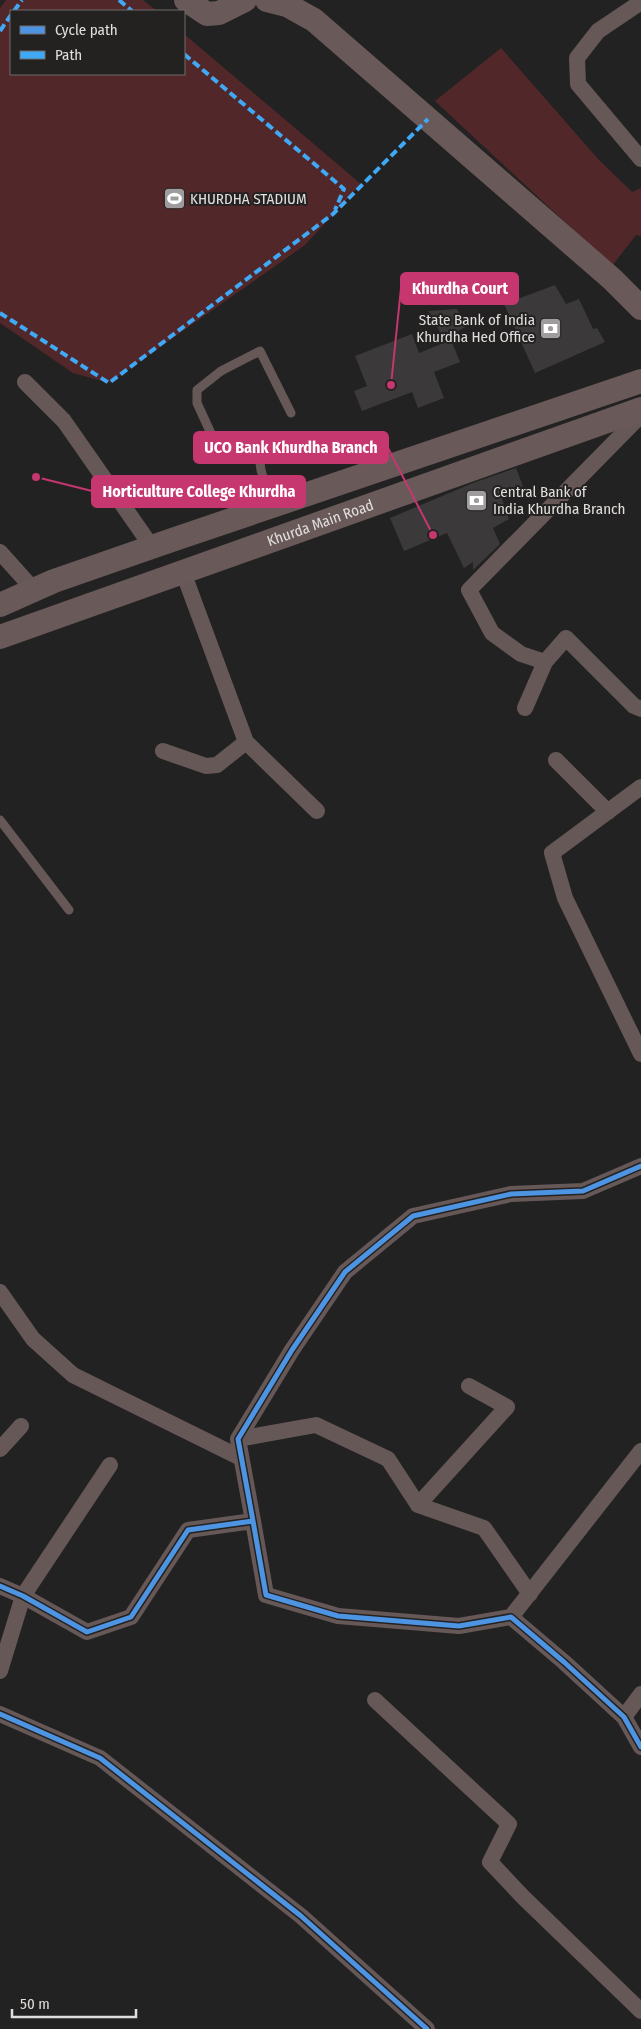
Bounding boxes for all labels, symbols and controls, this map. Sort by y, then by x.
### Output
legend [10,10,185,75]
text: Cycle path [55,21,118,39]
text: Path [55,46,82,64]
sports icon: KHURDHA STADIUM [162,187,186,211]
place label: KHURDHA STADIUM [190,190,307,208]
callout: Khurdha Court [401,273,518,304]
text: Khurdha Court [412,279,508,298]
place label: State Bank of India Khurdha Hed Office [416,311,535,346]
bank icon: State Bank of India Khurdha Hed Office [539,317,563,341]
callout: UCO Bank Khurdha Branch [194,432,388,463]
text: UCO Bank Khurdha Branch [204,438,378,457]
callout: Horticulture College Khurdha [92,476,305,507]
text: Horticulture College Khurdha [103,482,296,501]
place label: Central Bank of India Khurdha Branch [493,483,625,518]
bank icon: Central Bank of India Khurdha Branch [465,489,489,513]
street label: Khurda Main Road [265,496,376,550]
scale bar [12,1986,136,2018]
text: 50 m [20,1995,50,2013]

